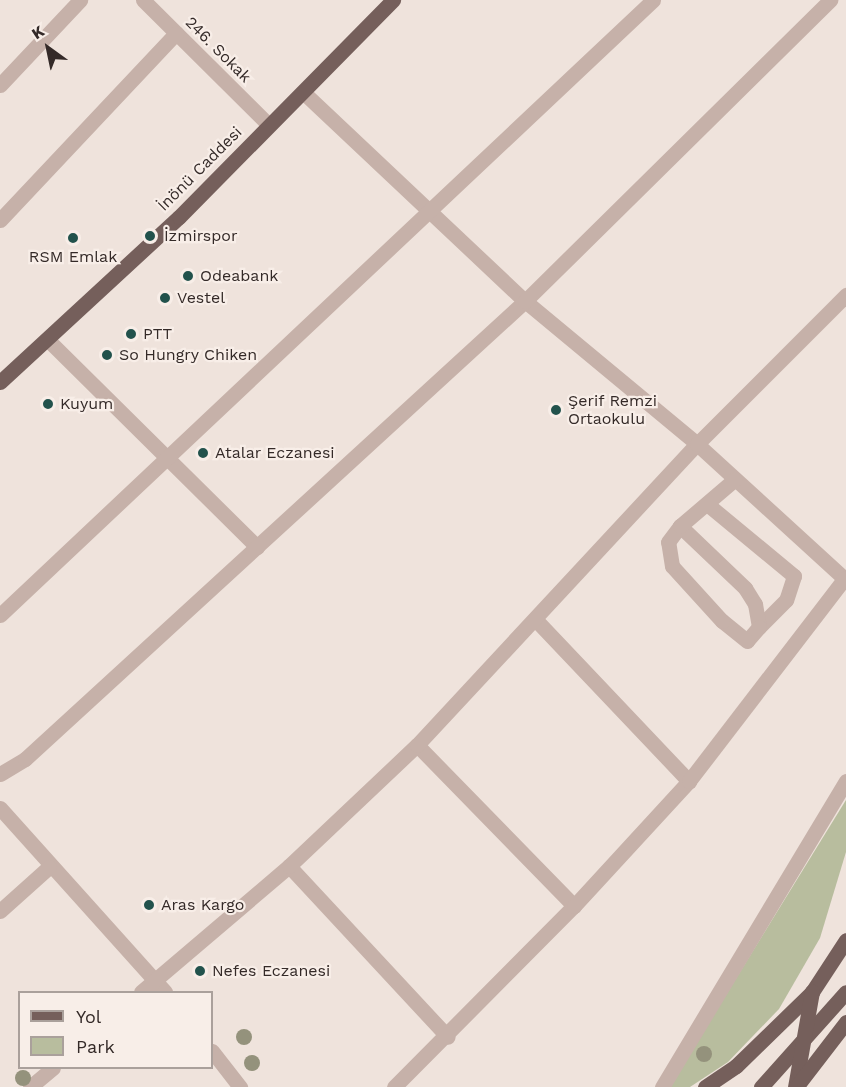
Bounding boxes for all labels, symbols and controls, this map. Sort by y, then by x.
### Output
street label: 246. Sokak [181,13,255,87]
north arrow [18,18,78,78]
text: K [28,21,48,43]
street label: İnönü Caddesi [154,123,246,215]
place label: İzmirspor [164,226,237,246]
marker: İzmirspor [141,227,159,245]
marker: RSM Emlak [66,231,80,245]
place label: RSM Emlak [29,247,117,267]
place label: Odeabank [200,266,278,286]
marker: Odeabank [181,269,195,283]
place label: Vestel [177,288,225,308]
marker: Vestel [158,291,172,305]
place label: PTT [143,324,172,344]
marker: PTT [124,327,138,341]
place label: So Hungry Chiken [119,345,258,365]
marker: So Hungry Chiken [100,348,114,362]
place label: Şerif Remzi Ortaokulu [568,391,658,429]
place label: Kuyum [60,394,113,414]
marker: Kuyum [41,397,55,411]
marker: Şerif Remzi Ortaokulu [549,403,563,417]
place label: Atalar Eczanesi [215,443,335,463]
marker: Atalar Eczanesi [196,446,210,460]
place label: Aras Kargo [161,895,244,915]
marker: Aras Kargo [142,898,156,912]
place label: Nefes Eczanesi [212,961,330,981]
marker: Nefes Eczanesi [193,964,207,978]
legend [18,991,213,1069]
text: Yol [76,1006,101,1027]
text: Park [76,1036,115,1057]

